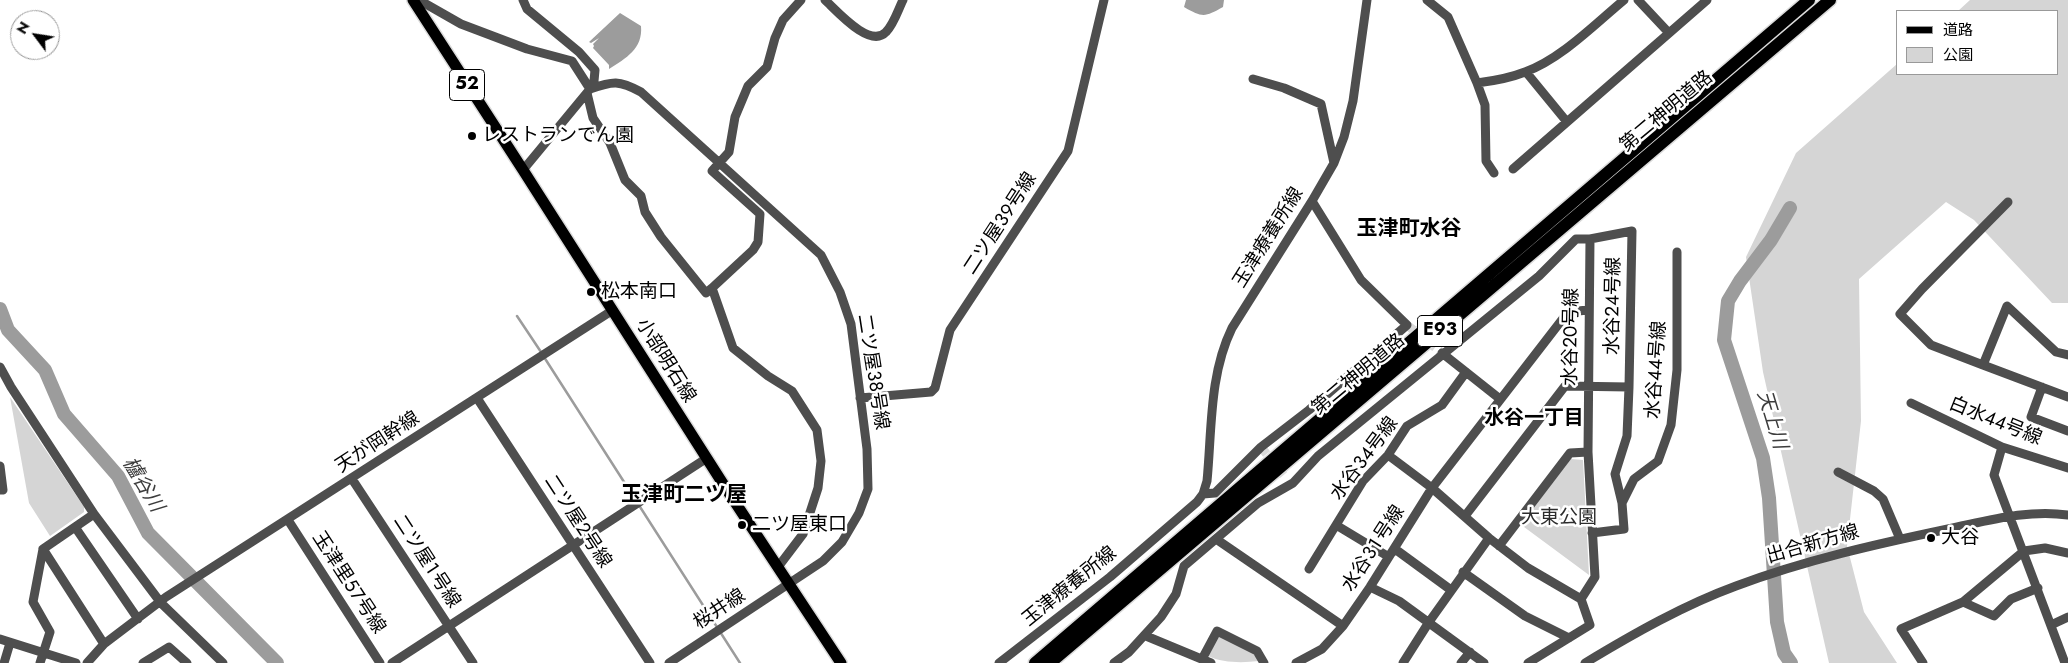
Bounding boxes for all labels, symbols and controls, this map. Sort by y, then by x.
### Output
north arrow [10,10,60,60]
legend [1896,10,2058,75]
text: N [12,18,34,38]
text: 道路 [1943,19,1973,41]
text: 公園 [1943,44,1973,66]
street label: 第二神明道路 [1616,67,1718,157]
road number: 52 [450,70,484,100]
place label: レストランでん園 [482,125,634,147]
marker: レストランでん園 [466,130,478,142]
street label: 二ツ屋３９号線 [960,169,1042,279]
street label: 玉津療養所線 [1229,184,1309,292]
district label: 玉津町水谷 [1357,217,1461,243]
street label: 水谷２４号線 [1602,257,1626,355]
place label: 松本南口 [601,281,677,303]
marker: 松本南口 [585,286,597,298]
street label: 水谷２０号線 [1560,288,1584,386]
street label: 二ツ屋３８号線 [852,312,892,432]
street label: 小部明石線 [630,315,700,407]
road number: E93 [1418,316,1462,346]
street label: 水谷４４号線 [1642,320,1672,420]
street label: 第二神明道路 [1308,330,1410,420]
water label: 天上川 [1751,388,1791,452]
street label: 白水４４号線 [1945,393,2045,451]
district label: 水谷一丁目 [1484,407,1584,431]
street label: 天が岡幹線 [332,408,424,478]
street label: 水谷３４号線 [1326,413,1404,505]
water label: 櫨谷川 [116,453,168,517]
street label: 二ツ屋２号線 [539,471,615,573]
district label: 玉津町二ツ屋 [621,483,747,509]
street label: 水谷３１号線 [1338,502,1410,596]
park label: 大東公園 [1521,507,1597,529]
street label: 二ツ屋１号線 [388,511,464,613]
place label: 二ツ屋東口 [752,514,847,536]
marker: 二ツ屋東口 [736,519,748,531]
street label: 出合新方線 [1764,521,1862,569]
place label: 大谷 [1941,527,1979,549]
street label: 玉津里５７号線 [307,528,389,638]
marker: 大谷 [1925,532,1937,544]
street label: 玉津療養所線 [1019,542,1121,632]
street label: 桜井線 [690,585,750,635]

